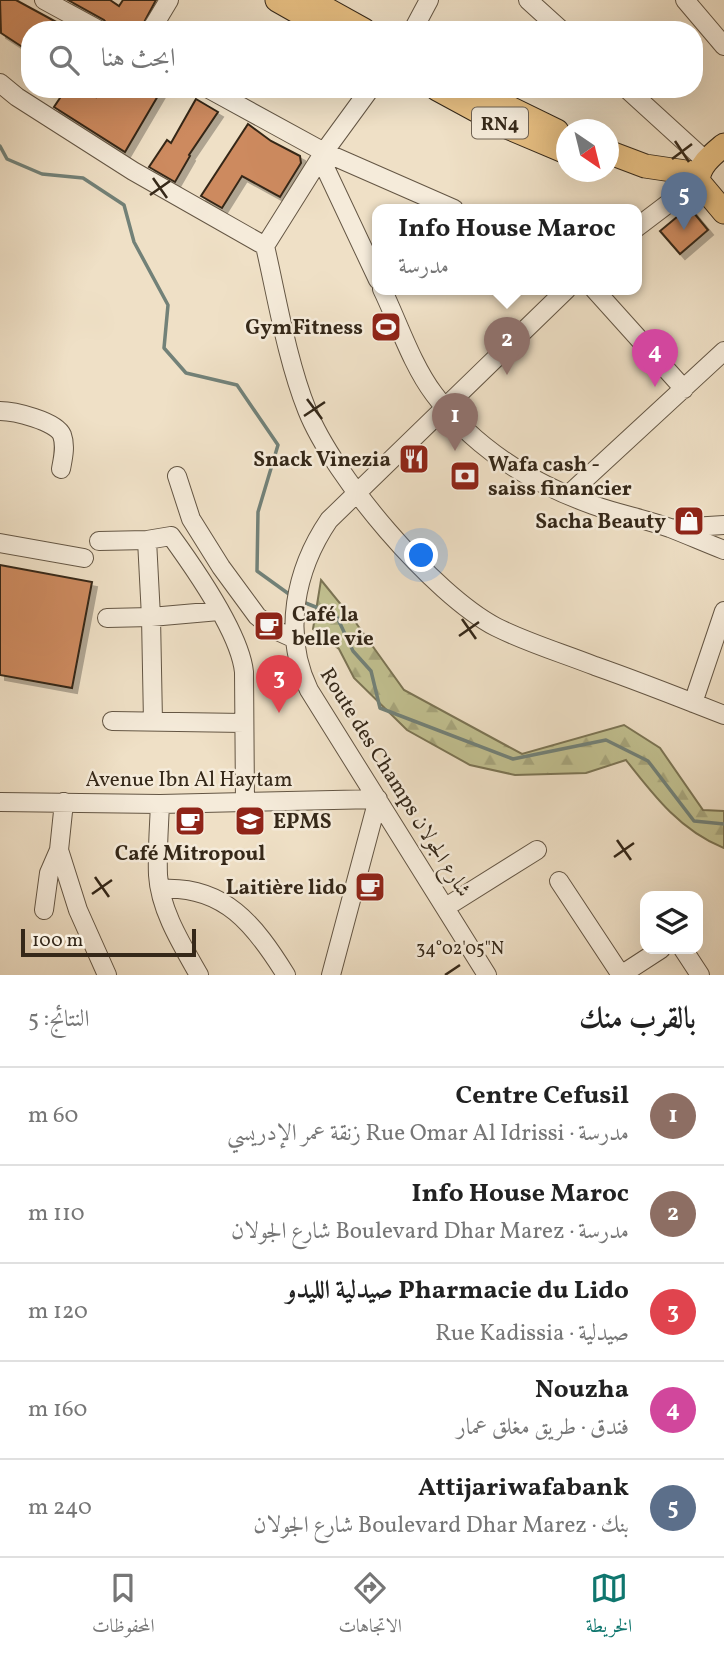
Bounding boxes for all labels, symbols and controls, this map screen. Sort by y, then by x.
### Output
search box [21,21,703,98]
icon: search [45,41,83,79]
text: ابحث هنا [101,41,176,77]
road number: RN4 [472,108,528,139]
north arrow [556,119,619,182]
pin: 5 [661,172,707,230]
popup [372,204,642,295]
text: Info House Maroc [398,211,616,247]
text: مدرسة [398,251,449,283]
sports icon: GymFitness [369,310,403,344]
place label: GymFitness [245,314,363,343]
pin: 2 [484,317,530,375]
pin: 4 [632,329,678,387]
pin: 1 [432,393,478,451]
restaurant icon: Snack Vinezia [397,442,431,476]
place label: Snack Vinezia [253,446,391,475]
place label: Wafa cash - saiss financier [488,451,632,504]
bank icon: Wafa cash - saiss financier [448,459,482,493]
shop icon: Sacha Beauty [672,504,706,538]
place label: Sacha Beauty [535,508,666,537]
your location [404,538,438,572]
place label: Café la belle vie [292,601,374,654]
cafe icon: Café la belle vie [252,609,286,643]
pin: 3 [256,655,302,713]
street label: Route des Champs شارع الجولان [311,663,477,904]
street label: Avenue Ibn Al Haytam [85,766,293,795]
cafe icon: Café Mitropoul [173,804,207,838]
school or university icon: EPMS [233,804,267,838]
place label: EPMS [273,808,332,837]
place label: Café Mitropoul [115,840,265,869]
cafe icon: Laitière lido [353,870,387,904]
place label: Laitière lido [226,874,347,903]
map controls [640,891,703,954]
button: layers [640,891,703,954]
scale bar [21,926,196,958]
text: 100 m [32,928,83,954]
text: 34°02'05"N [416,937,504,962]
text: بالقرب منك [579,999,696,1041]
text: النتائج: 5 [28,1004,90,1036]
text: Centre Cefusil [456,1078,629,1114]
text: 60 m [28,1100,78,1132]
text: 1 [668,1100,678,1132]
text: مدرسة · Rue Omar Al Idrissi زنقة عمر الإدريسي [227,1118,629,1150]
text: Info House Maroc [412,1176,629,1212]
text: 110 m [28,1198,85,1230]
text: 2 [667,1198,679,1230]
text: مدرسة · Boulevard Dhar Marez شارع الجولان [231,1216,629,1248]
text: Pharmacie du Lido صيدلية الليدو [286,1273,629,1309]
text: 120 m [28,1296,88,1328]
text: 3 [667,1296,679,1328]
text: صيدلية · Rue Kadissia [435,1318,629,1350]
text: Nouzha [535,1372,629,1408]
text: 160 m [28,1394,87,1426]
text: 4 [666,1394,680,1426]
text: فندق · طريق مغلق عمار [457,1412,629,1444]
text: Attijariwafabank [418,1470,629,1506]
text: 240 m [28,1492,92,1524]
text: 5 [667,1492,679,1524]
text: بنك · Boulevard Dhar Marez شارع الجولان [253,1510,629,1542]
tab: المحفوظات [92,1569,155,1644]
tab: الاتجاهات [339,1569,402,1644]
tab: الخريطة [586,1569,632,1644]

